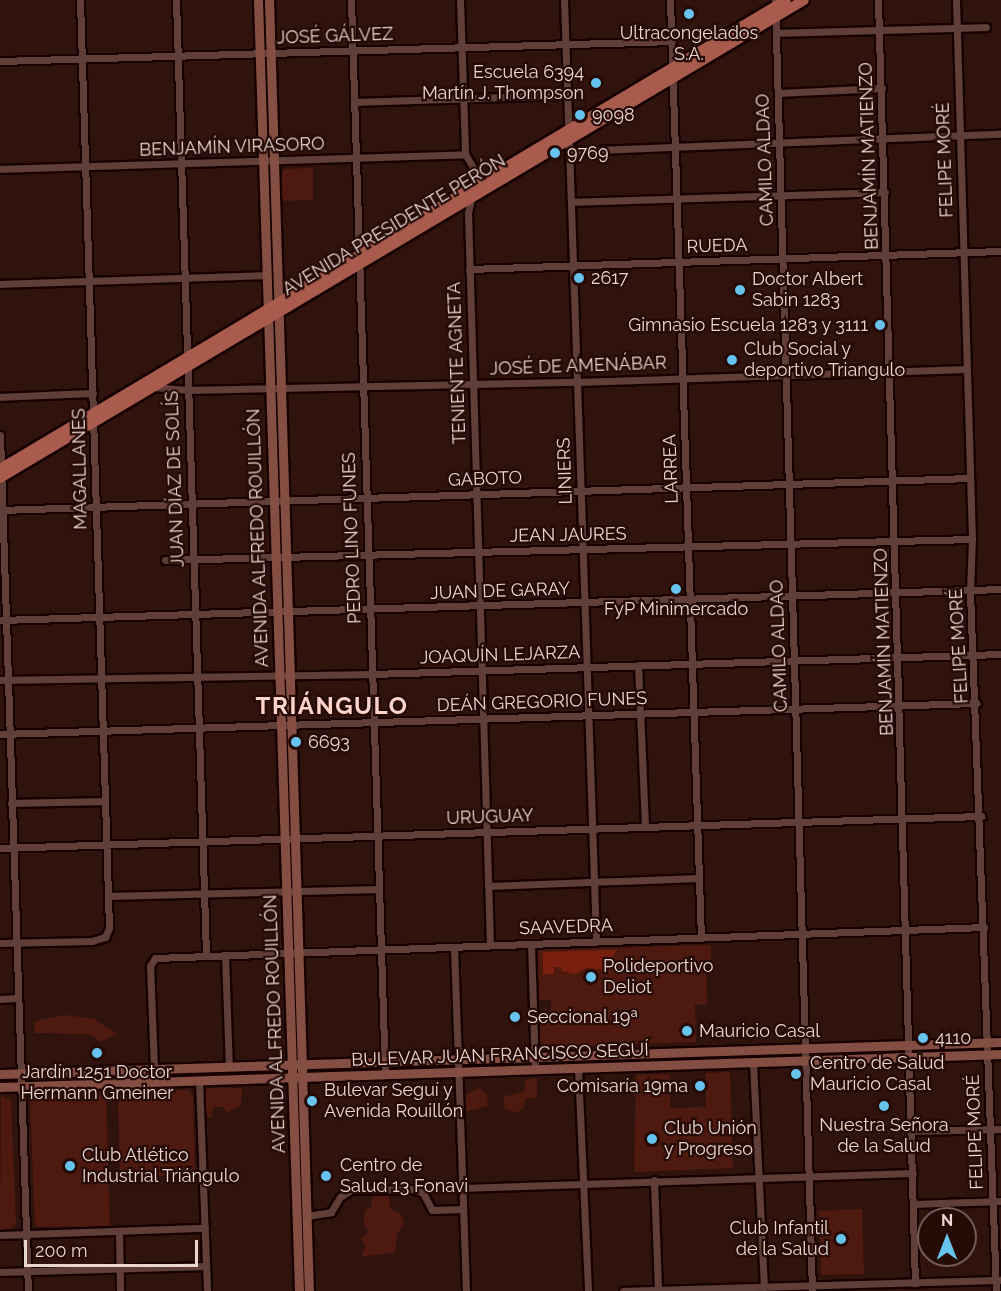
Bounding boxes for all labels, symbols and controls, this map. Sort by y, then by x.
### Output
marker: Ultracongelados S.A. [682,7,696,21]
street label: JOSÉ GÁLVEZ [276,23,394,49]
place label: Ultracongelados S.A. [620,23,758,66]
place label: Escuela 6394 Martín J. Thompson [421,62,584,104]
street label: BENJAMÍN MATIENZO [855,62,883,250]
marker: Escuela 6394 Martín J. Thompson [589,76,603,90]
street label: CAMILO ALDAO [752,93,778,227]
street label: FELIPE MORÉ [932,102,958,218]
place label: 9098 [592,104,635,126]
marker: 9098 [573,108,587,122]
street label: BENJAMÍN VIRASORO [139,133,325,161]
place label: 9769 [567,142,608,164]
marker: 9769 [548,146,562,160]
street label: AVENIDA PRESIDENTE PERÓN [278,150,510,300]
street label: RUEDA [686,234,748,258]
place label: 2617 [591,267,628,289]
place label: Doctor Albert Sabin 1283 [752,269,864,312]
marker: 2617 [572,271,586,285]
street label: TENIENTE AGNETA [443,281,471,445]
marker: Doctor Albert Sabin 1283 [733,283,747,297]
place label: Gimnasio Escuela 1283 y 3111 [627,314,868,336]
marker: Gimnasio Escuela 1283 y 3111 [873,318,887,332]
place label: Club Social y deportivo Triangulo [744,339,906,382]
street label: JOSÉ DE AMENÁBAR [489,352,667,380]
marker: Club Social y deportivo Triangulo [725,353,739,367]
street label: JUAN DÍAZ DE SOLÍS [161,390,189,568]
street label: MAGALLANES [68,408,92,530]
street label: AVENIDA ALFREDO ROUILLÓN [243,408,273,668]
street label: LARREA [659,434,683,504]
street label: LINIERS [553,437,577,505]
street label: PEDRO LINO FUNES [338,452,366,624]
street label: GABOTO [448,467,522,491]
street label: JEAN JAURES [509,523,627,547]
street label: BENJAMÍN MATIENZO [870,548,898,736]
street label: JUAN DE GARAY [430,578,570,604]
street label: CAMILO ALDAO [766,579,792,713]
marker: FyP Minimercado [669,582,683,596]
street label: FELIPE MORÉ [945,588,973,704]
place label: FyP Minimercado [604,598,748,620]
street label: JOAQUÍN LEJARZA [419,641,581,669]
street label: DEÁN GREGORIO FUNES [436,688,648,716]
district label: TRIÁNGULO [256,692,408,720]
place label: 6693 [308,731,350,753]
marker: 6693 [289,735,303,749]
street label: URUGUAY [446,805,534,829]
street label: AVENIDA ALFREDO ROUILLÓN [260,894,290,1154]
street label: SAAVEDRA [519,915,613,939]
place label: Polideportivo Deliot [603,956,713,998]
marker: Polideportivo Deliot [584,970,598,984]
place label: Seccional 19ª [527,1006,639,1028]
marker: Seccional 19ª [508,1010,522,1024]
place label: Mauricio Casal [699,1020,820,1042]
marker: Mauricio Casal [680,1024,694,1038]
place label: 4110 [935,1027,971,1049]
marker: 4110 [916,1031,930,1045]
street label: BULEVAR JUAN FRANCISCO SEGUÍ [351,1039,649,1071]
marker: Jardín 1251 Doctor Hermann Gmeiner [90,1046,104,1060]
place label: Centro de Salud Mauricio Casal [810,1053,945,1096]
place label: Jardín 1251 Doctor Hermann Gmeiner [20,1062,174,1104]
marker: Centro de Salud Mauricio Casal [787,1065,805,1083]
street label: FELIPE MORÉ [962,1074,988,1190]
place label: Comisaría 19ma [557,1075,688,1097]
marker: Comisaría 19ma [693,1079,707,1093]
place label: Bulevar Seguí y Avenida Rouillón [324,1080,463,1122]
marker: Bulevar Seguí y Avenida Rouillón [305,1094,319,1108]
marker: Nuestra Señora de la Salud [877,1099,891,1113]
place label: Nuestra Señora de la Salud [819,1115,949,1158]
place label: Club Unión y Progreso [664,1118,757,1160]
marker: Club Unión y Progreso [645,1132,659,1146]
place label: Club Atlético Industrial Triángulo [82,1145,240,1188]
place label: Centro de Salud 13 Fonavi [340,1155,468,1198]
marker: Club Atlético Industrial Triángulo [63,1159,77,1173]
marker: Centro de Salud 13 Fonavi [317,1167,335,1185]
north arrow [917,1207,977,1267]
text: N [941,1211,953,1230]
place label: Club Infantil de la Salud [730,1218,829,1260]
scale bar [27,1228,201,1266]
marker: Club Infantil de la Salud [834,1232,848,1246]
text: 200 m [35,1240,88,1261]

